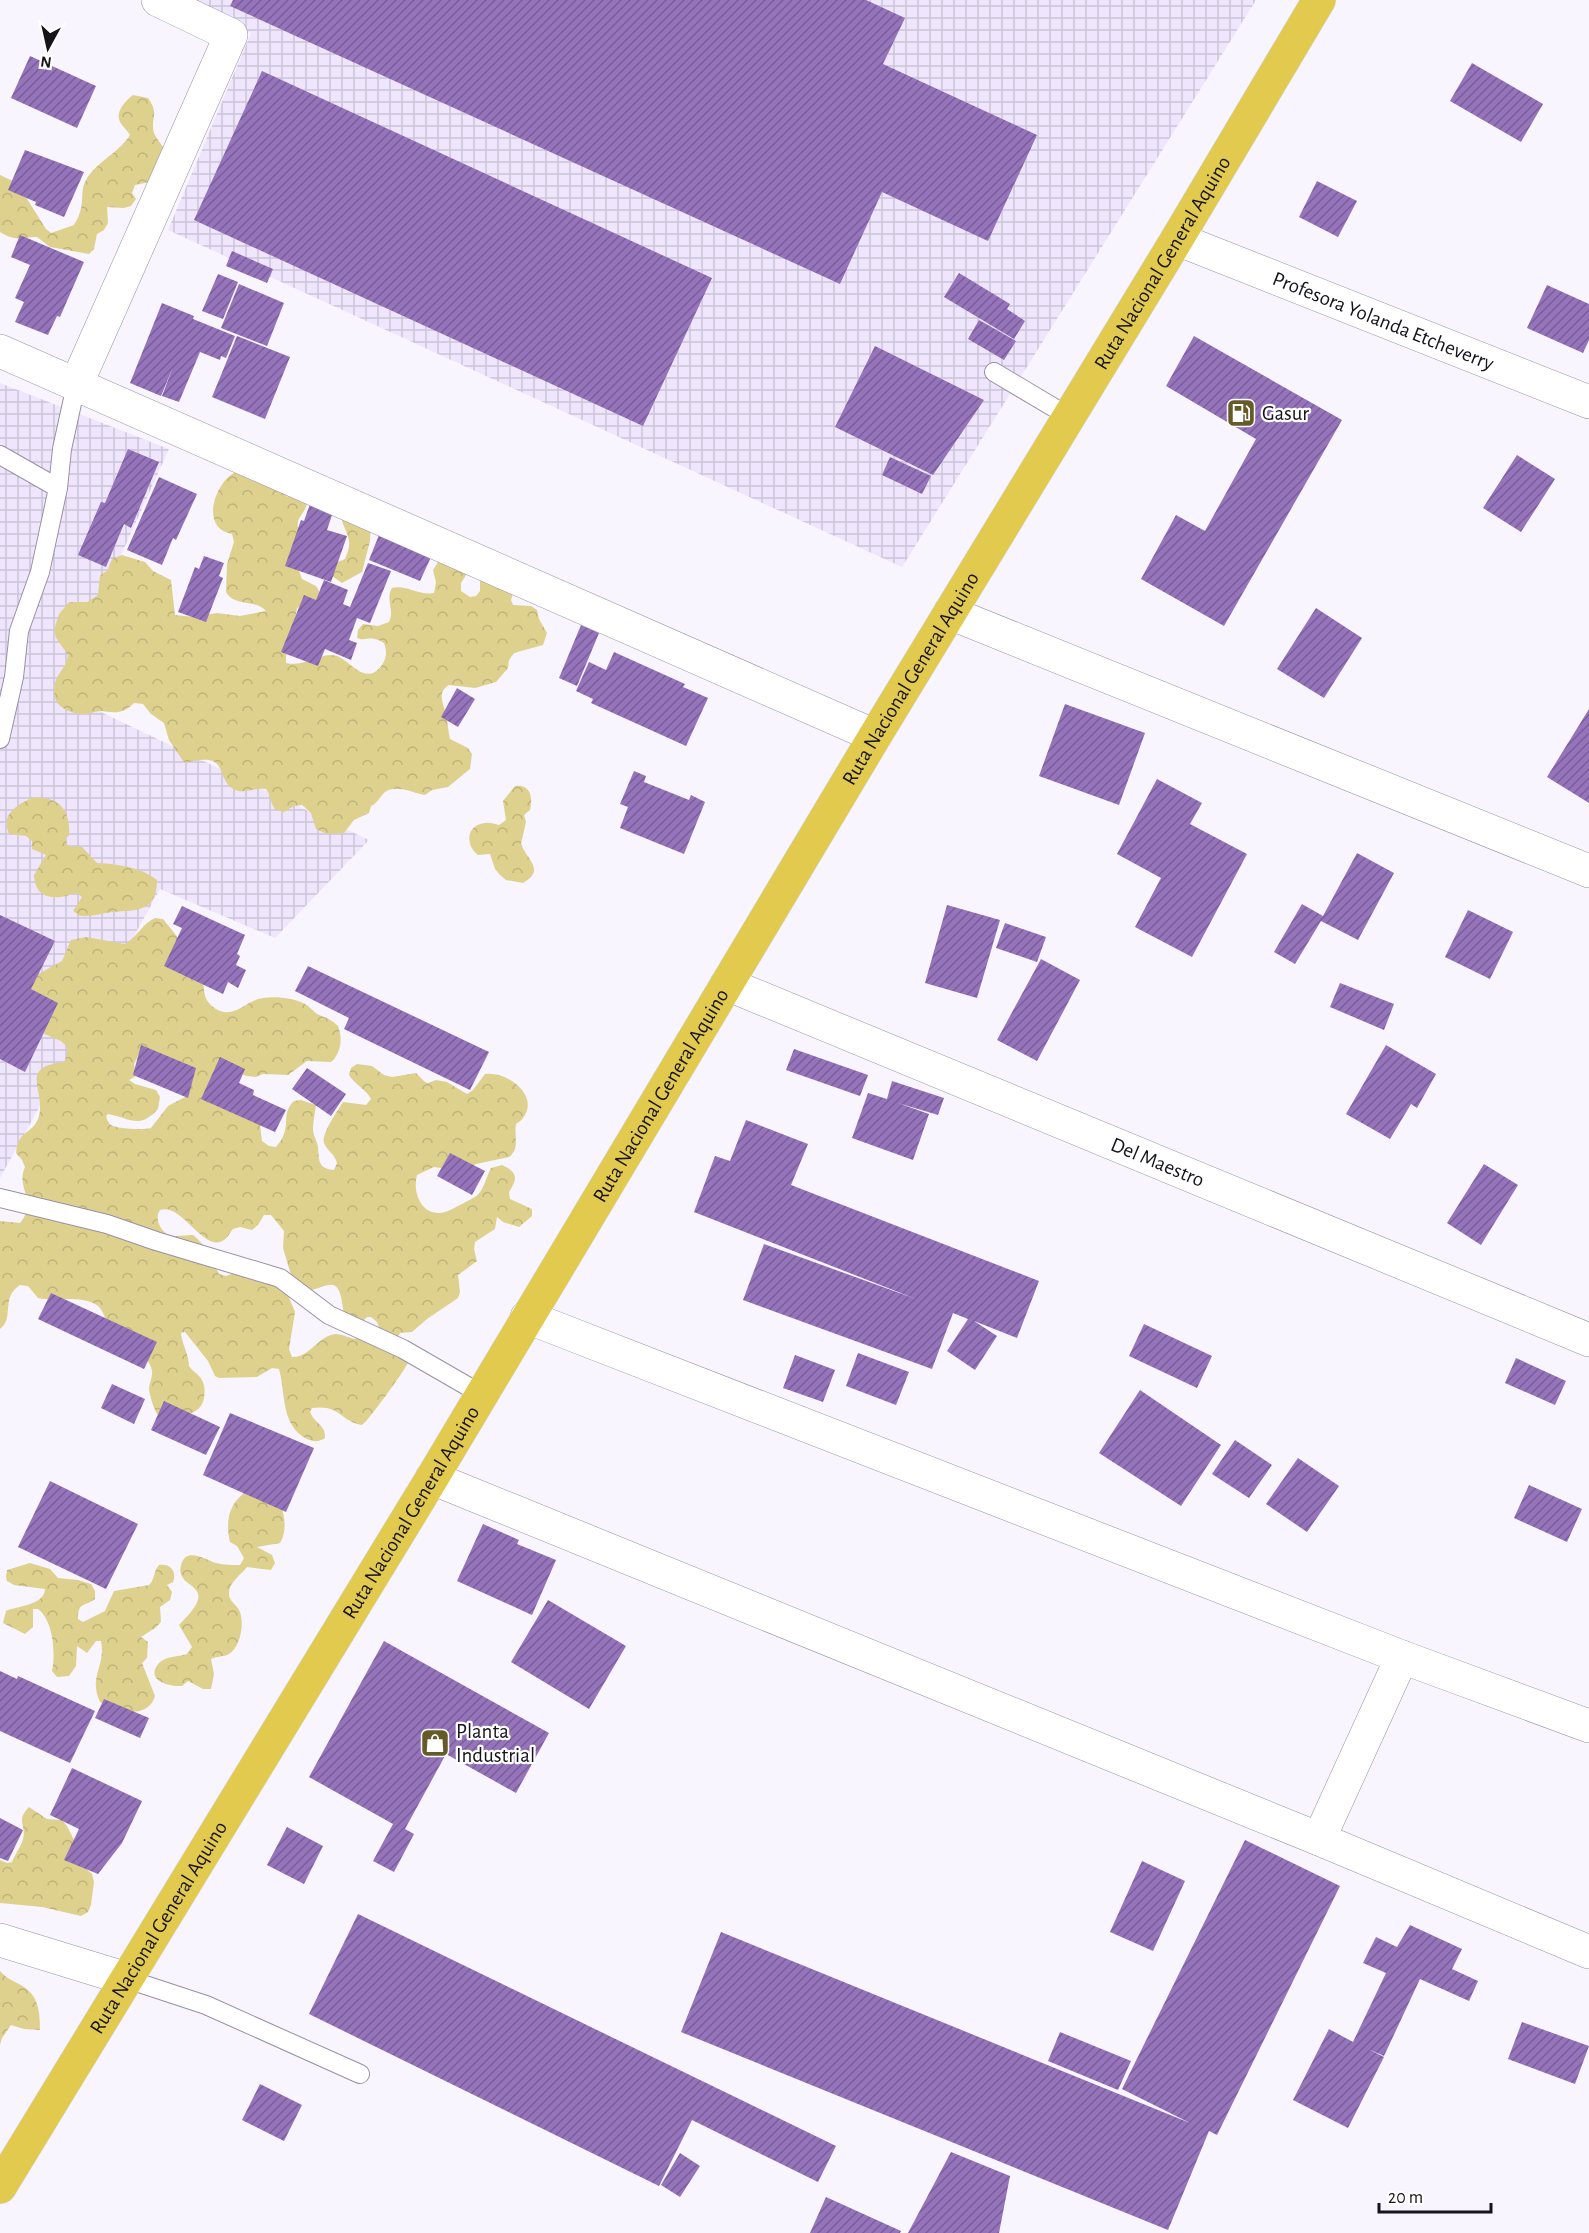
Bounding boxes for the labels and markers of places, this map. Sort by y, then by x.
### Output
fuel station icon: Gasur [1225,397,1257,429]
place label: Gasur [1262,403,1309,424]
place label: Planta Industrial [456,1721,535,1766]
shop icon: Planta Industrial [419,1727,451,1759]

